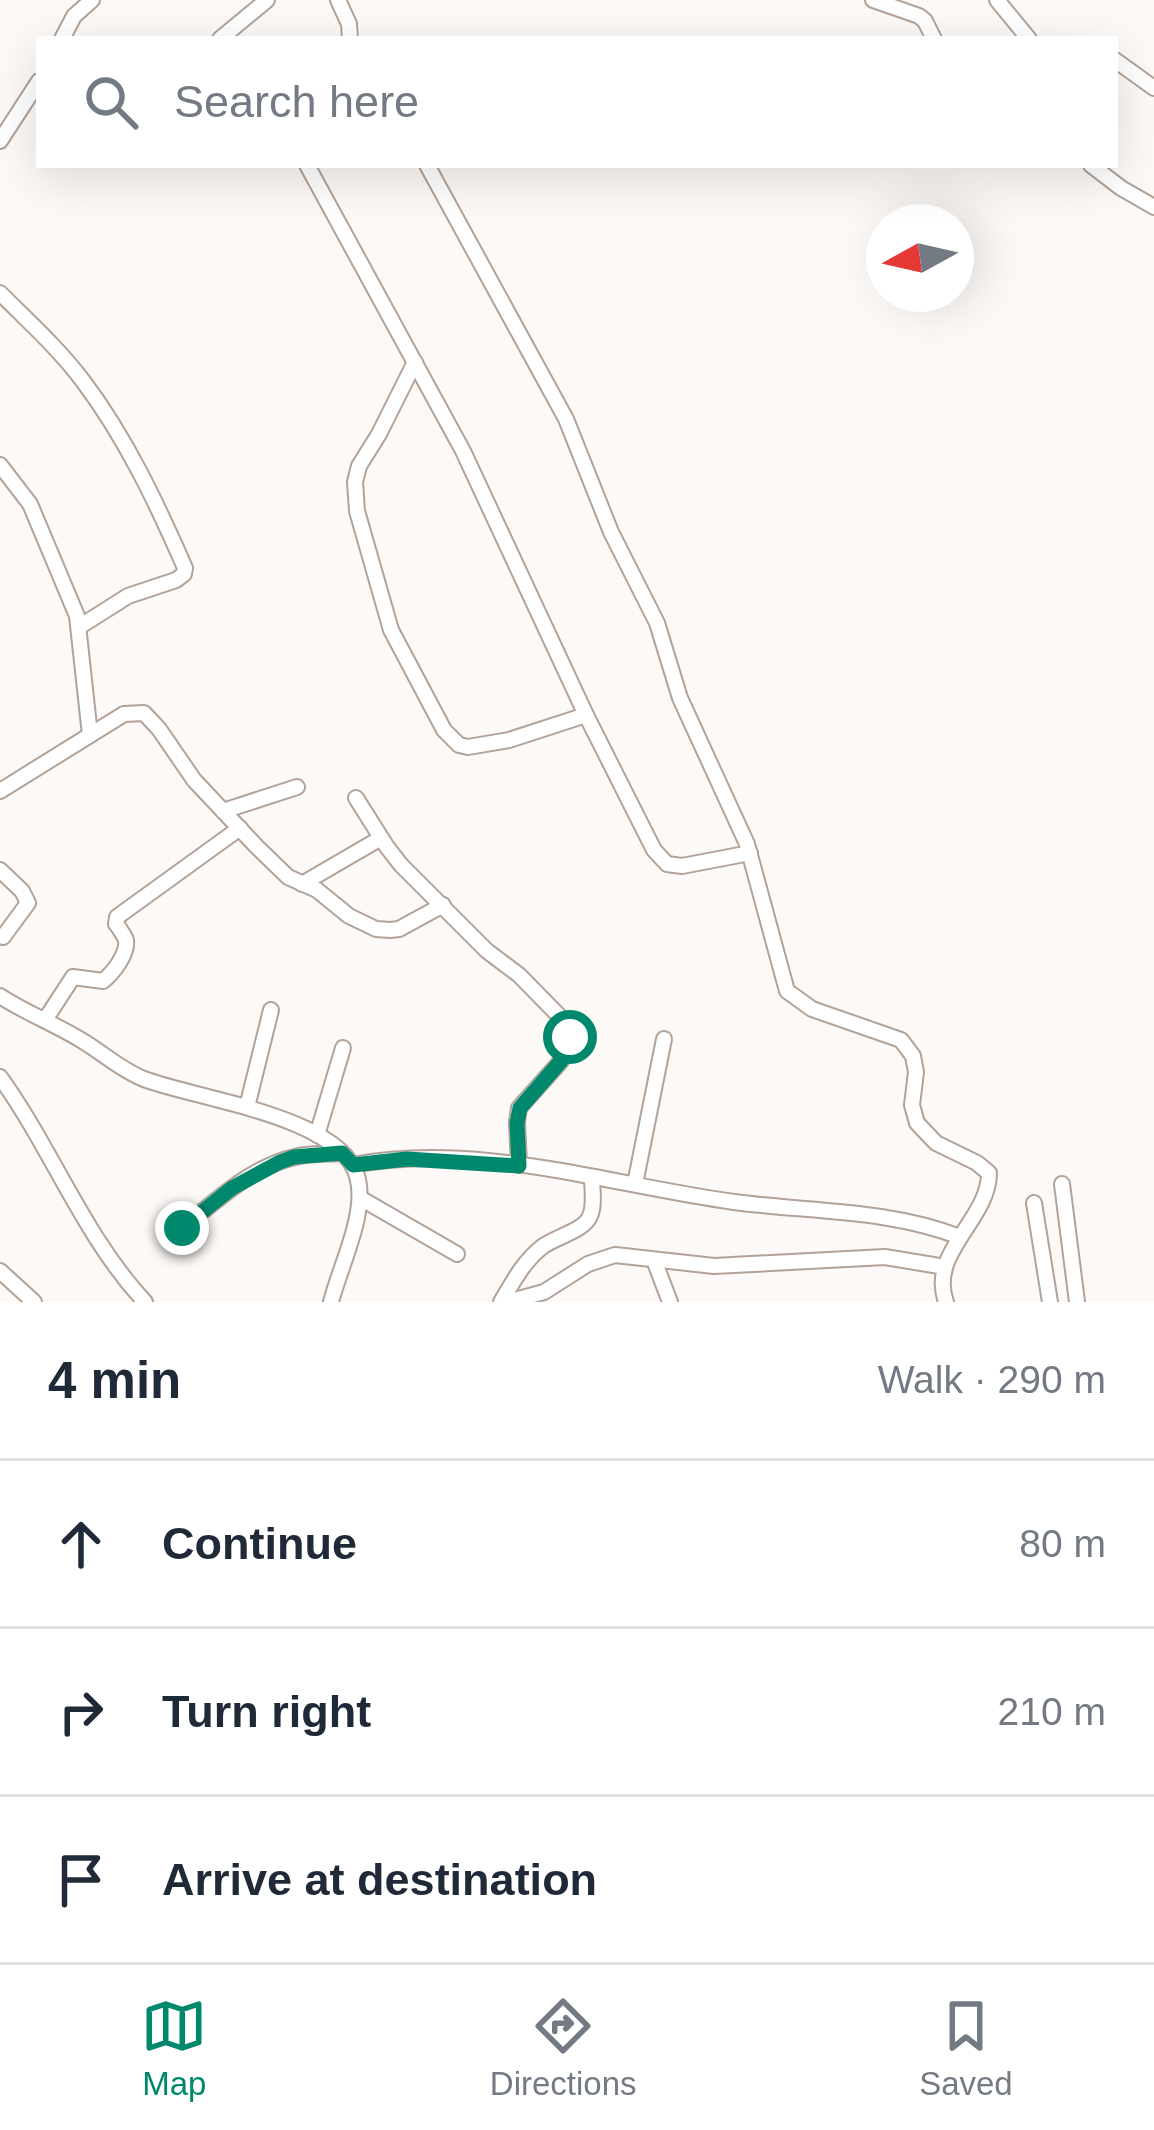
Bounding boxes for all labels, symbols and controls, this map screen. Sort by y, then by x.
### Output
search box [36,36,1118,168]
icon: search [78,69,144,135]
text: Search here [174,76,419,127]
north arrow [866,204,974,312]
route start [543,1010,597,1064]
route end [155,1201,209,1255]
text: 4 min [48,1352,181,1409]
text: Walk · 290 m [878,1358,1106,1401]
icon: ahead [48,1511,114,1577]
text: Continue [162,1518,357,1569]
text: 80 m [1019,1522,1106,1565]
icon: right [48,1679,114,1745]
text: Turn right [162,1686,371,1737]
text: 210 m [998,1690,1106,1733]
icon: arrive [48,1847,114,1913]
text: Arrive at destination [162,1854,597,1905]
tab: Map [141,1993,207,2103]
tab: Directions [490,1993,637,2103]
tab: Saved [919,1993,1013,2103]

